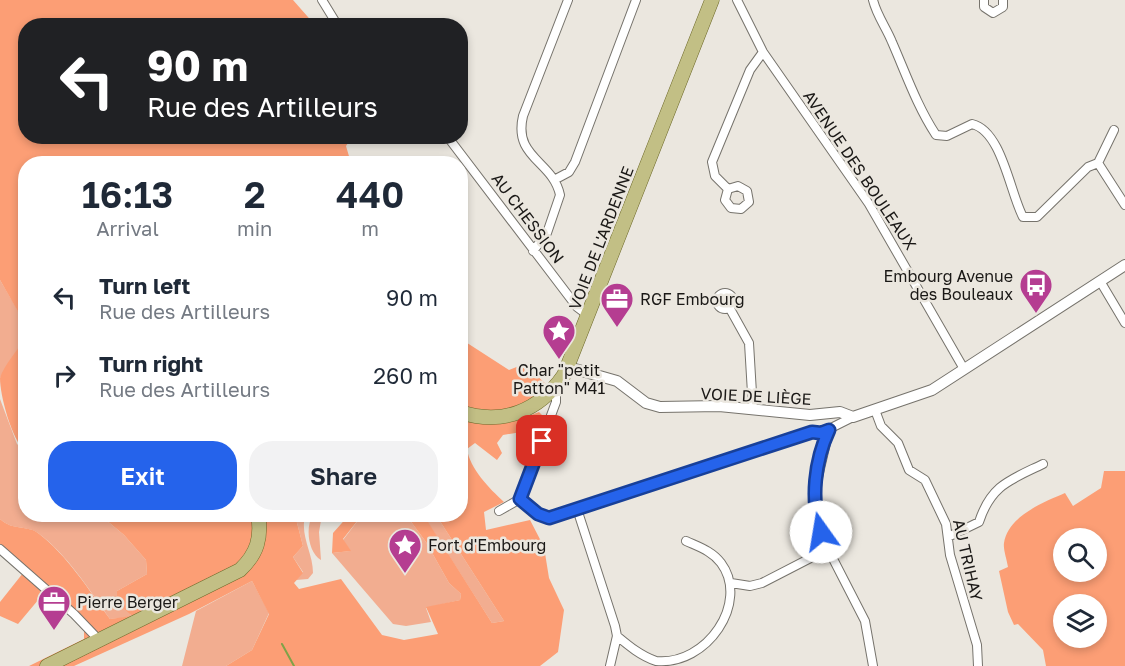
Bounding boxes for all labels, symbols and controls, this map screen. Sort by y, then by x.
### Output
text: 90 m [147,40,248,90]
icon: left [48,42,126,120]
street label: AVENUE DES BOULEAUX [799,86,921,254]
text: Rue des Artilleurs [147,91,378,123]
street label: VOIE DE L'ARDENNE [564,163,638,313]
street label: AU CHESSION [487,169,569,267]
text: 16:13 [82,173,173,216]
text: 2 [244,173,265,216]
text: 440 [336,173,404,216]
text: Arrival [96,216,159,240]
text: min [237,216,272,240]
text: m [361,216,379,240]
place label: Embourg Avenue des Bouleaux [884,266,1013,304]
bus stop icon: Embourg Avenue des Bouleaux [1018,267,1054,314]
text: Turn left [99,272,190,299]
icon: left [48,281,81,314]
office icon: RGF Embourg [599,281,635,328]
text: 90 m [386,284,438,311]
place label: RGF Embourg [640,289,745,309]
text: Rue des Artilleurs [99,299,270,323]
place icon: Char "petit Patton" M41 [541,313,577,360]
text: Turn right [99,350,203,377]
icon: right [48,359,81,392]
place label: Char "petit Patton" M41 [513,360,606,398]
text: 260 m [373,362,438,389]
text: Rue des Artilleurs [99,377,270,401]
street label: VOIE DE LIÈGE [700,383,812,409]
pin [516,415,567,466]
icon: arrive [525,424,558,457]
button: Exit [48,441,237,510]
button: Share [249,441,438,510]
position arrow [789,500,853,564]
street label: AU TRIHAY [949,517,987,604]
place icon: Fort d'Embourg [387,527,423,574]
map controls [1053,528,1107,648]
button: search [1053,528,1107,582]
place label: Fort d'Embourg [428,535,546,555]
office icon: Pierre Berger [36,584,72,631]
place label: Pierre Berger [77,592,178,612]
button: layers [1053,594,1107,648]

